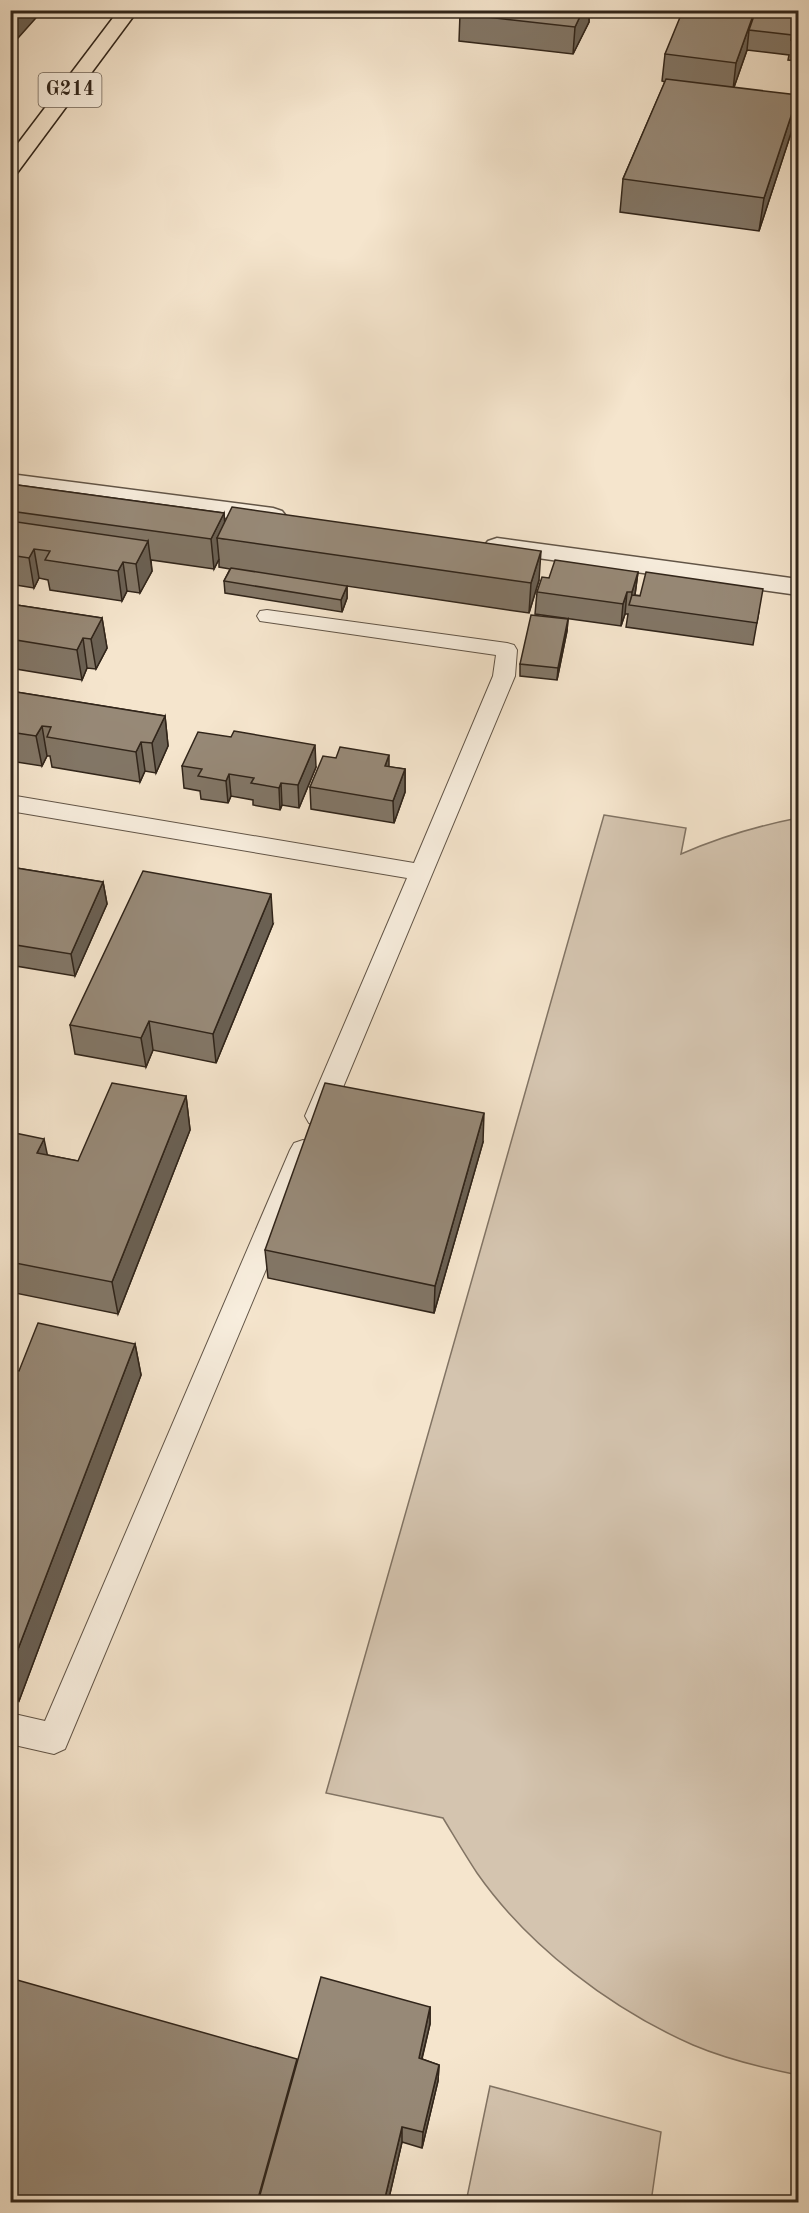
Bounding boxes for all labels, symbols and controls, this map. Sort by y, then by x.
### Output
road number: G214 [38,73,101,107]

